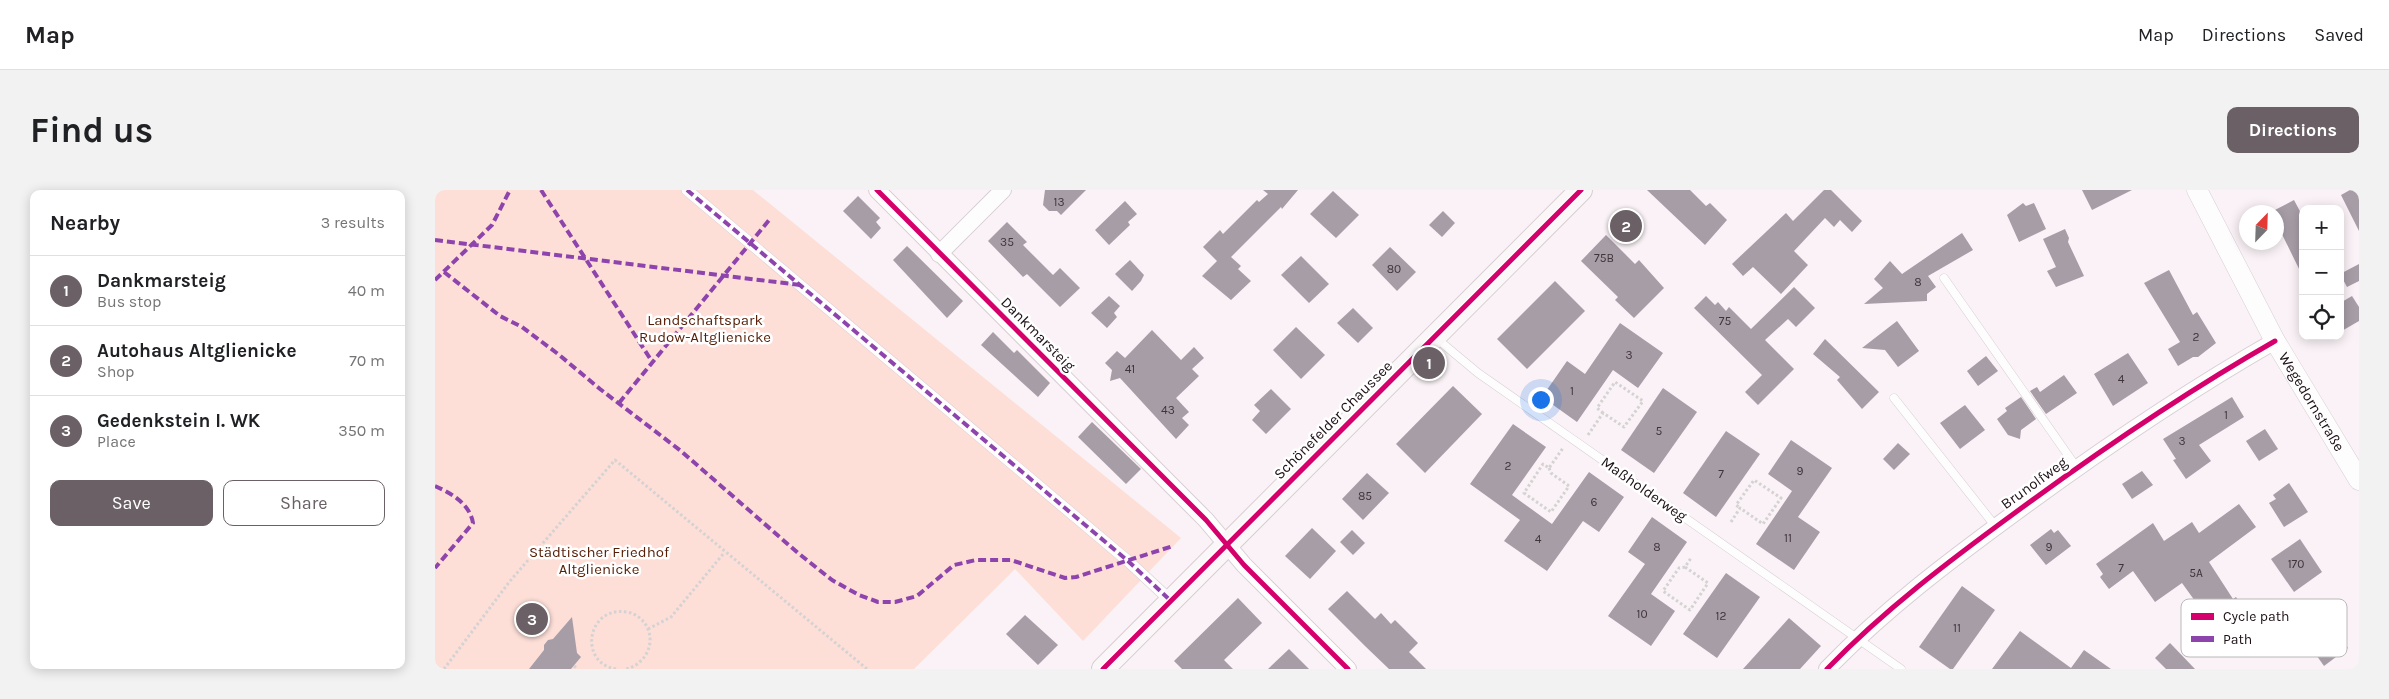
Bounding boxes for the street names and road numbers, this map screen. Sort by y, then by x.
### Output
street label: Dankmarsteig [997,293,1079,375]
street label: Wegedornstraße [2275,349,2349,455]
street label: Schönefelder Chaussee [1270,357,1396,483]
street label: Maßholderweg [1598,453,1691,526]
street label: Brunolfweg [1997,453,2071,513]

